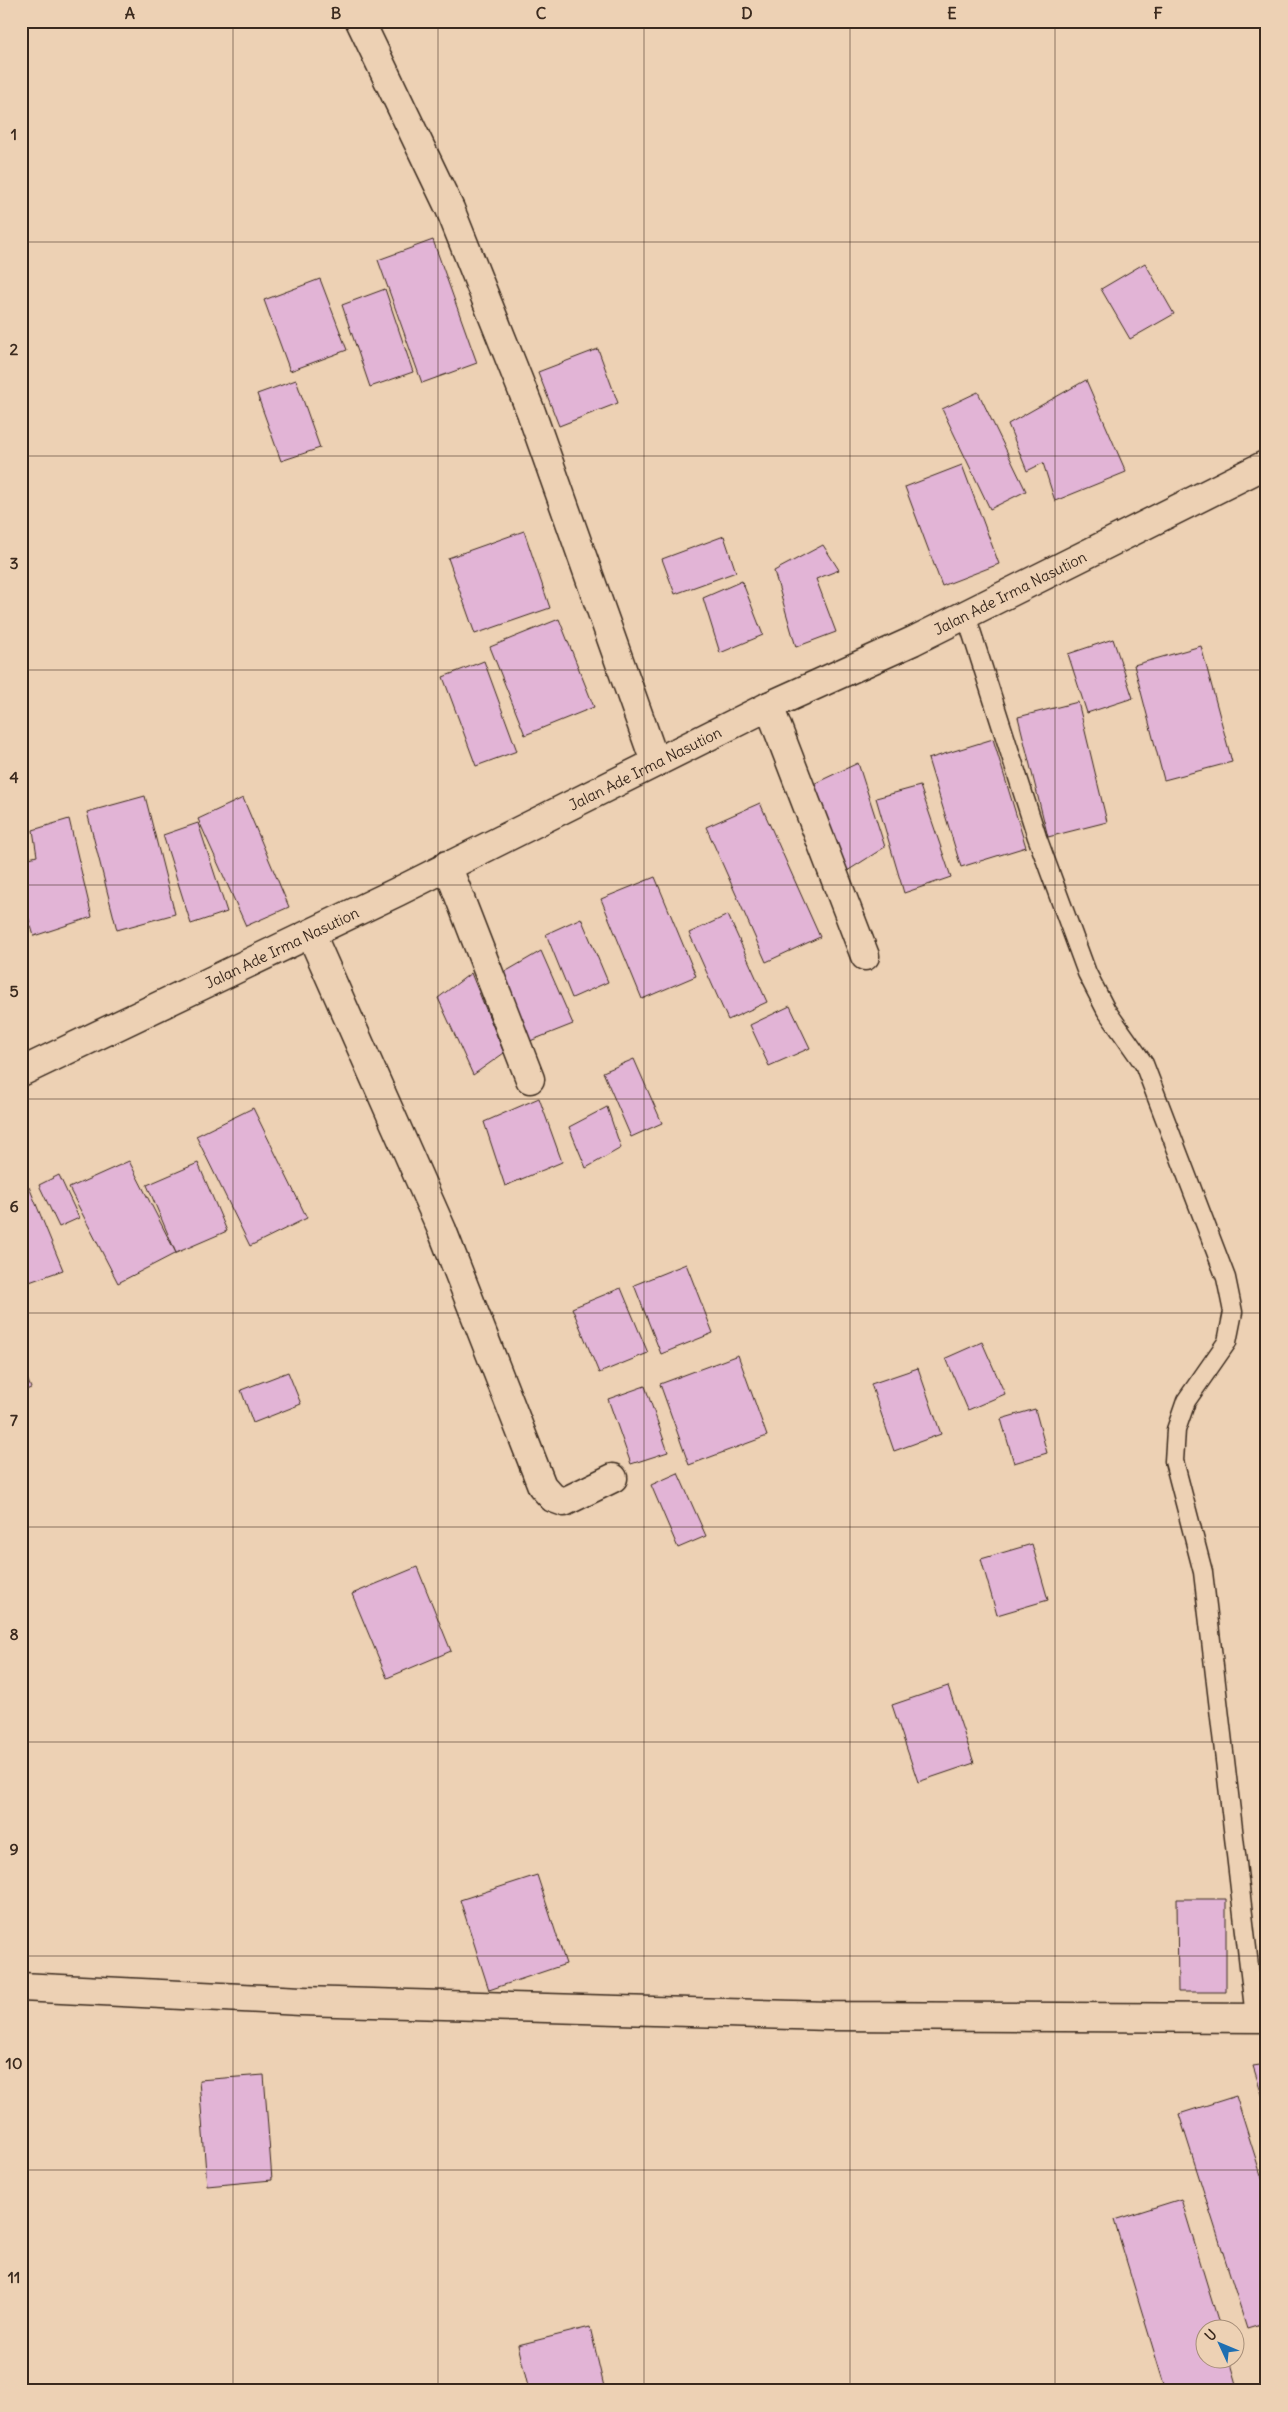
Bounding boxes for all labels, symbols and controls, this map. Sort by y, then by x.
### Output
text: A [125,3,135,23]
text: B [331,3,342,23]
text: C [536,3,547,23]
text: D [741,3,753,23]
text: E [947,3,957,23]
text: F [1153,3,1163,23]
text: 1 [11,124,17,144]
text: 2 [10,339,19,359]
street label: Jalan Ade Irma Nasution [930,546,1090,639]
text: 3 [9,553,19,573]
street label: Jalan Ade Irma Nasution [565,722,725,814]
text: 4 [9,767,19,787]
street label: Jalan Ade Irma Nasution [202,902,362,992]
text: 5 [9,981,19,1001]
text: 6 [9,1196,19,1216]
text: 7 [10,1410,18,1430]
text: 8 [9,1624,19,1644]
text: 9 [9,1839,19,1859]
text: 10 [6,2053,22,2073]
text: 11 [8,2267,20,2287]
north arrow [1196,2320,1246,2370]
text: U [1201,2325,1220,2345]

